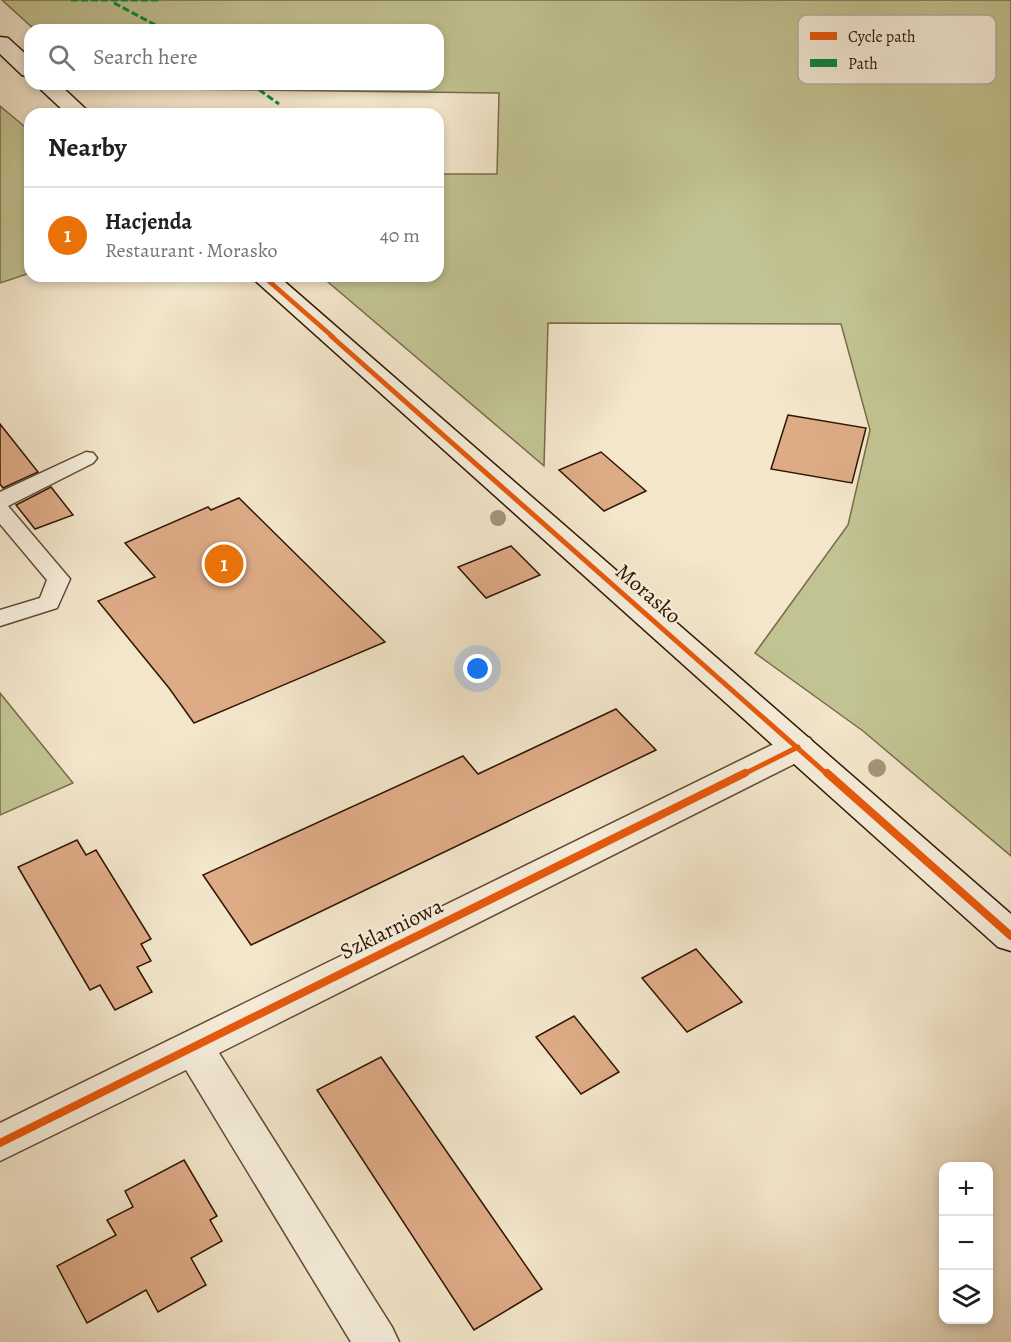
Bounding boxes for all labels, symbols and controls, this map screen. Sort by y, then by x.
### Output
legend [798,15,996,84]
search box [24,24,444,90]
text: Cycle path [848,26,916,48]
icon: search [45,41,78,74]
text: Search here [93,42,198,72]
text: Path [848,53,878,75]
text: Nearby [48,130,127,165]
text: Hacjenda [105,207,192,237]
text: 1 [64,222,71,249]
text: 40 m [380,222,420,249]
text: Restaurant · Morasko [105,237,277,264]
pin: 1 [204,542,244,586]
street label: Morasko [609,557,688,631]
your location [463,654,492,683]
street label: Szklarniowa [335,891,449,967]
map controls [939,1162,993,1324]
button: + [939,1162,993,1216]
button: − [939,1216,993,1270]
button: layers [939,1270,993,1324]

